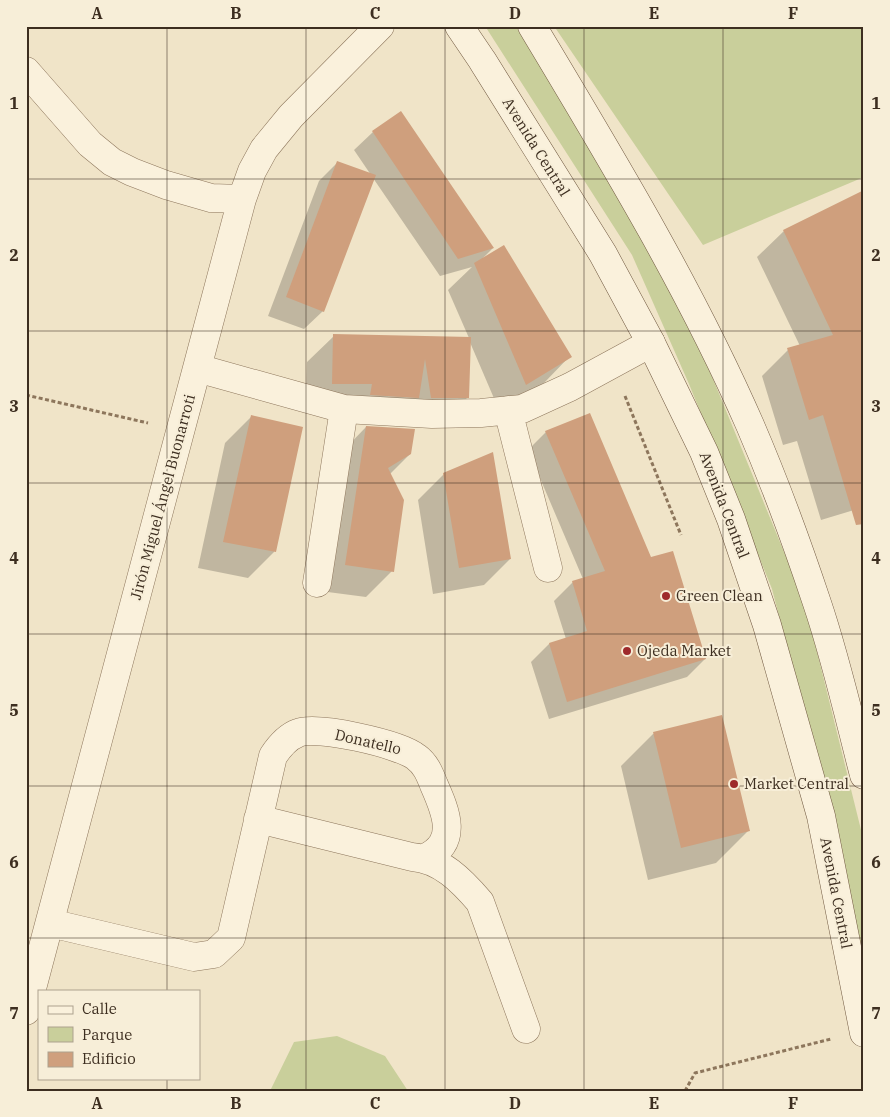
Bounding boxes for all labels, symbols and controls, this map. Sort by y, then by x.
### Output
text: A [91,3,103,23]
text: B [230,3,242,23]
text: C [370,3,380,23]
text: D [509,3,521,23]
text: E [649,3,659,23]
text: F [788,3,798,23]
text: 1 [9,93,19,113]
text: 1 [871,93,881,113]
street label: Avenida Central [498,94,574,200]
text: 2 [9,245,19,265]
text: 2 [871,245,881,265]
street label: Jirón Miguel Ángel Buonarroti [126,392,199,602]
text: 3 [9,396,19,416]
text: 3 [871,396,881,416]
street label: Avenida Central [695,449,754,561]
text: 4 [9,548,19,568]
text: 4 [871,548,881,568]
place label: Green Clean [676,586,763,605]
marker: Green Clean [660,590,672,602]
place label: Ojeda Market [637,641,731,660]
marker: Ojeda Market [621,645,633,657]
text: 5 [9,700,19,720]
text: 5 [871,700,881,720]
street label: Donatello [333,725,403,758]
place label: Market Central [744,774,849,793]
marker: Market Central [728,778,740,790]
street label: Avenida Central [816,836,857,950]
text: 6 [9,852,19,872]
text: 6 [871,852,881,872]
legend [38,990,200,1080]
text: Calle [82,999,117,1018]
text: 7 [9,1003,19,1023]
text: 7 [871,1003,881,1023]
text: Parque [82,1025,132,1044]
text: Edificio [82,1049,136,1068]
text: A [91,1093,103,1113]
text: B [230,1093,242,1113]
text: C [370,1093,380,1113]
text: D [509,1093,521,1113]
text: E [649,1093,659,1113]
text: F [788,1093,798,1113]

